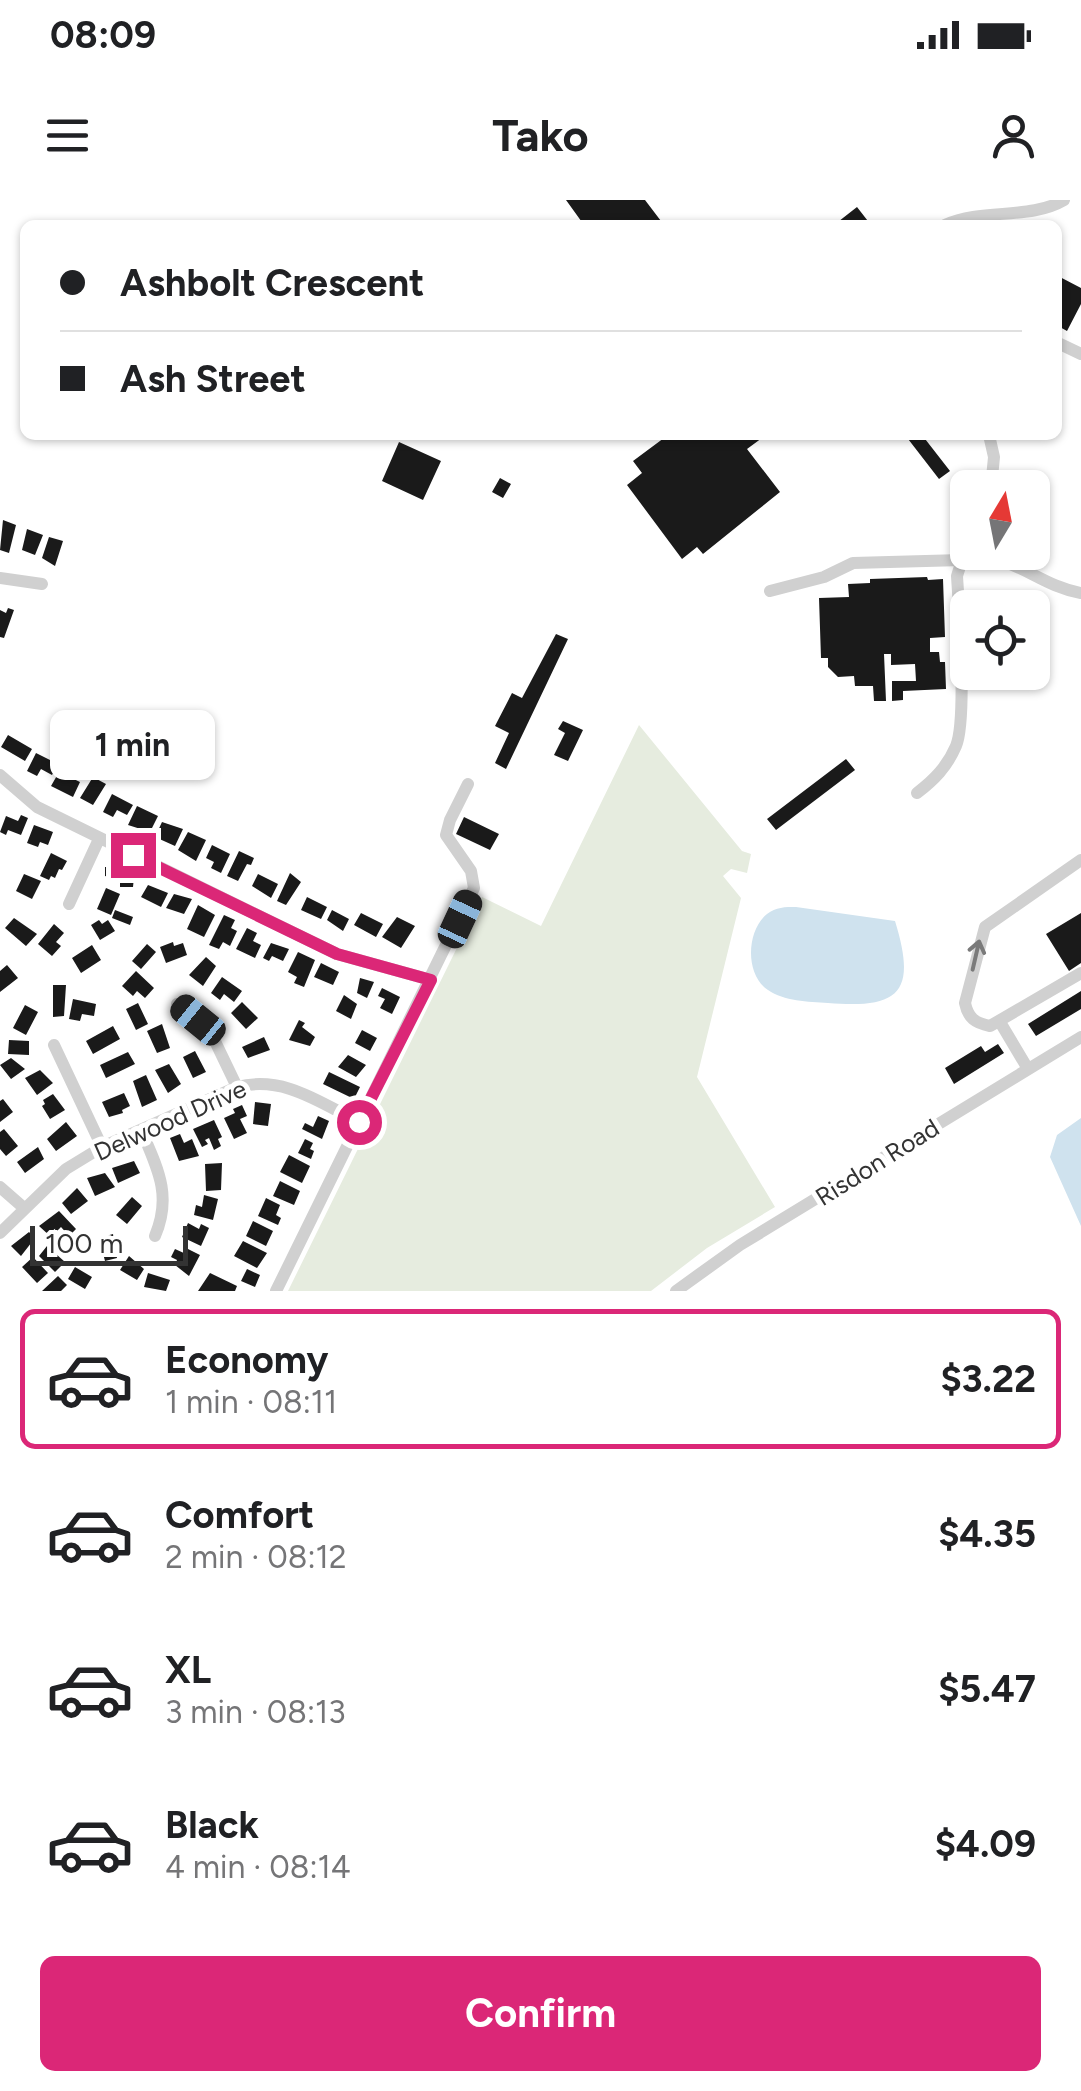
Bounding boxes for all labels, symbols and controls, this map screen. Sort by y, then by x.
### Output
text: 08:09 [50,12,156,58]
icon: menu [40,108,95,163]
text: Tako [492,108,589,162]
icon: person [986,108,1041,163]
text: Ashbolt Crescent [120,260,424,306]
text: Ash Street [120,356,306,402]
north arrow [950,470,1050,570]
map controls [950,470,1050,690]
button: locate [950,590,1050,690]
callout: 1 min [51,710,216,780]
text: 1 min [95,726,170,764]
route end [111,833,156,878]
car [434,885,486,953]
one-way arrow [968,940,986,972]
car [165,989,231,1051]
street label: Delwood Drive [89,1073,251,1167]
route start [337,1100,382,1145]
street label: Risdon Road [810,1112,944,1212]
scale bar [30,1221,188,1266]
text: 100 m [45,1226,123,1260]
icon: car [45,1334,135,1424]
text: Economy [165,1337,328,1383]
text: $3.22 [940,1356,1036,1402]
text: 1 min · 08:11 [165,1383,337,1421]
icon: car [45,1489,135,1579]
text: Comfort [165,1492,314,1538]
text: $4.35 [938,1511,1036,1557]
text: 2 min · 08:12 [165,1538,347,1576]
icon: car [45,1644,135,1734]
text: XL [165,1647,211,1693]
text: $5.47 [938,1666,1036,1712]
text: 3 min · 08:13 [165,1693,346,1731]
icon: car [45,1799,135,1889]
text: Black [165,1802,259,1848]
text: $4.09 [935,1821,1036,1867]
text: 4 min · 08:14 [165,1848,351,1886]
button: Confirm [40,1956,1041,2071]

